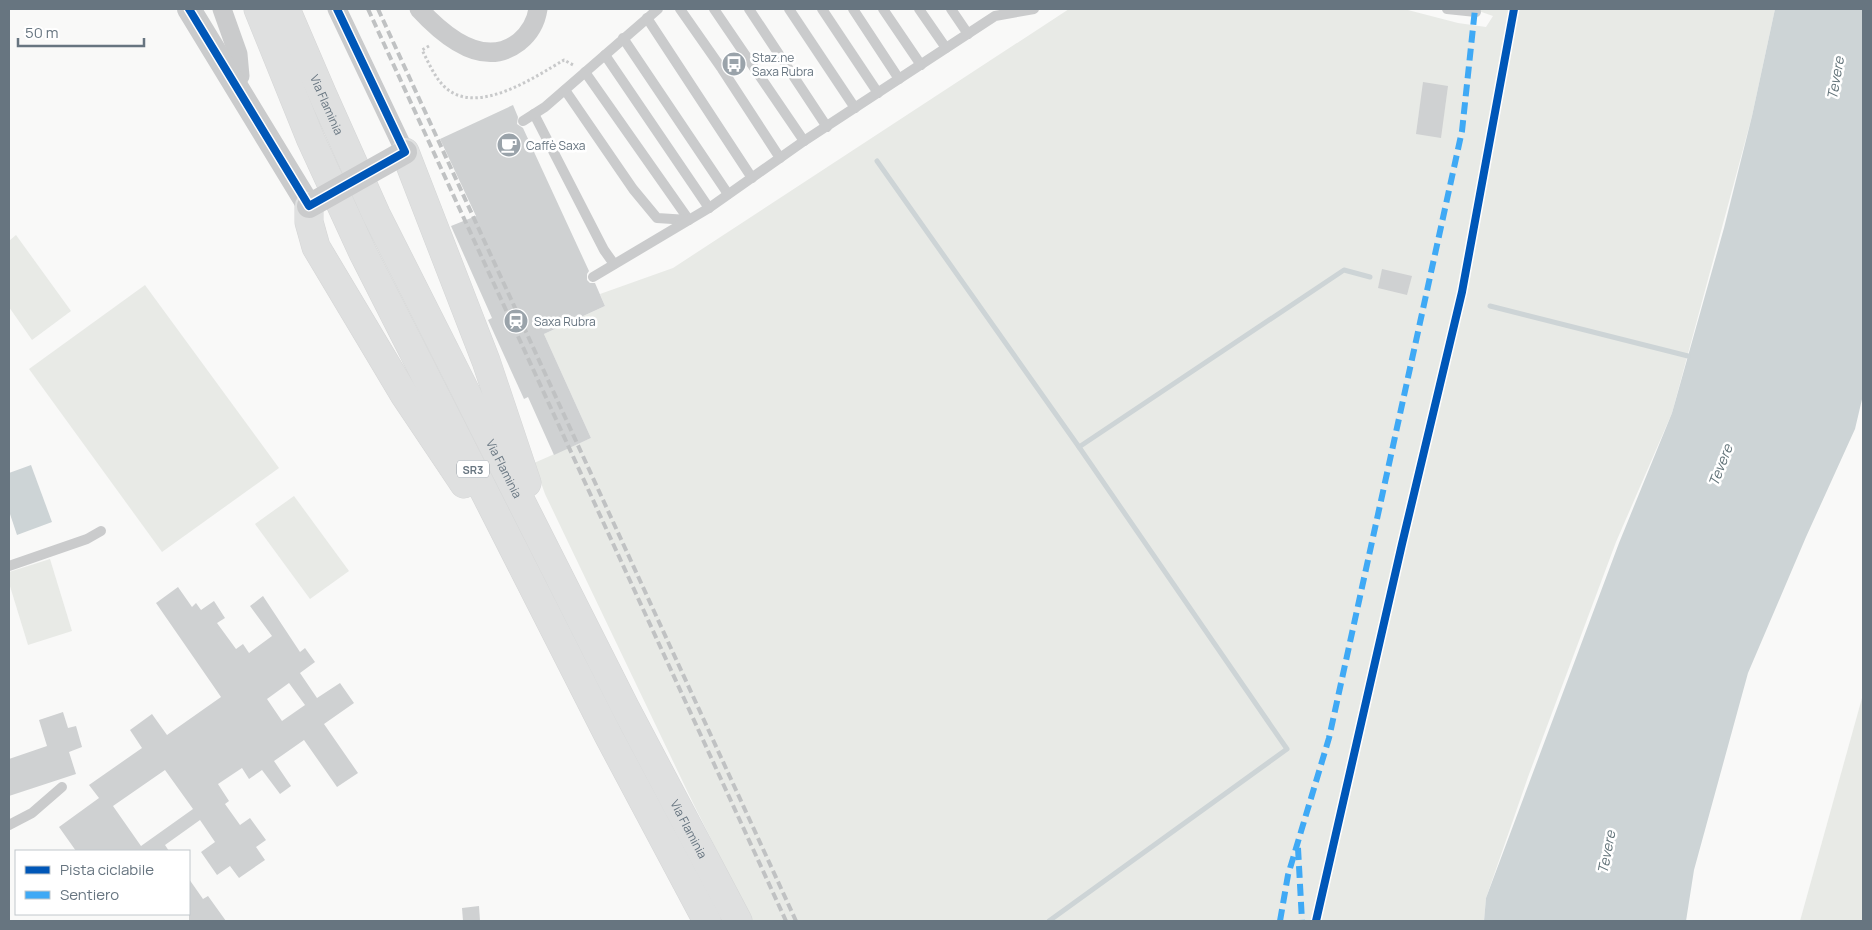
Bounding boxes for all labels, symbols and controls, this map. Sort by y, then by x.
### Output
scale bar [18,15,144,47]
text: 50 m [25,22,59,43]
place label: Staz.ne Saxa Rubra [752,49,814,80]
bus stop icon: Staz.ne Saxa Rubra [721,51,747,77]
water label: Tevere [1822,54,1848,101]
street label: Via Flaminia [307,72,348,137]
cafe icon: Caffè Saxa [496,132,522,158]
place label: Caffè Saxa [526,137,585,154]
station icon: Saxa Rubra [503,308,529,334]
place label: Saxa Rubra [534,313,596,330]
street label: Via Flaminia [483,436,527,501]
water label: Tevere [1703,441,1737,489]
road number: SR3 [457,460,489,478]
street label: Via Flaminia [667,797,712,861]
water label: Tevere [1593,828,1620,875]
legend [15,850,190,915]
text: Pista ciclabile [60,859,154,880]
text: Sentiero [60,884,119,905]

